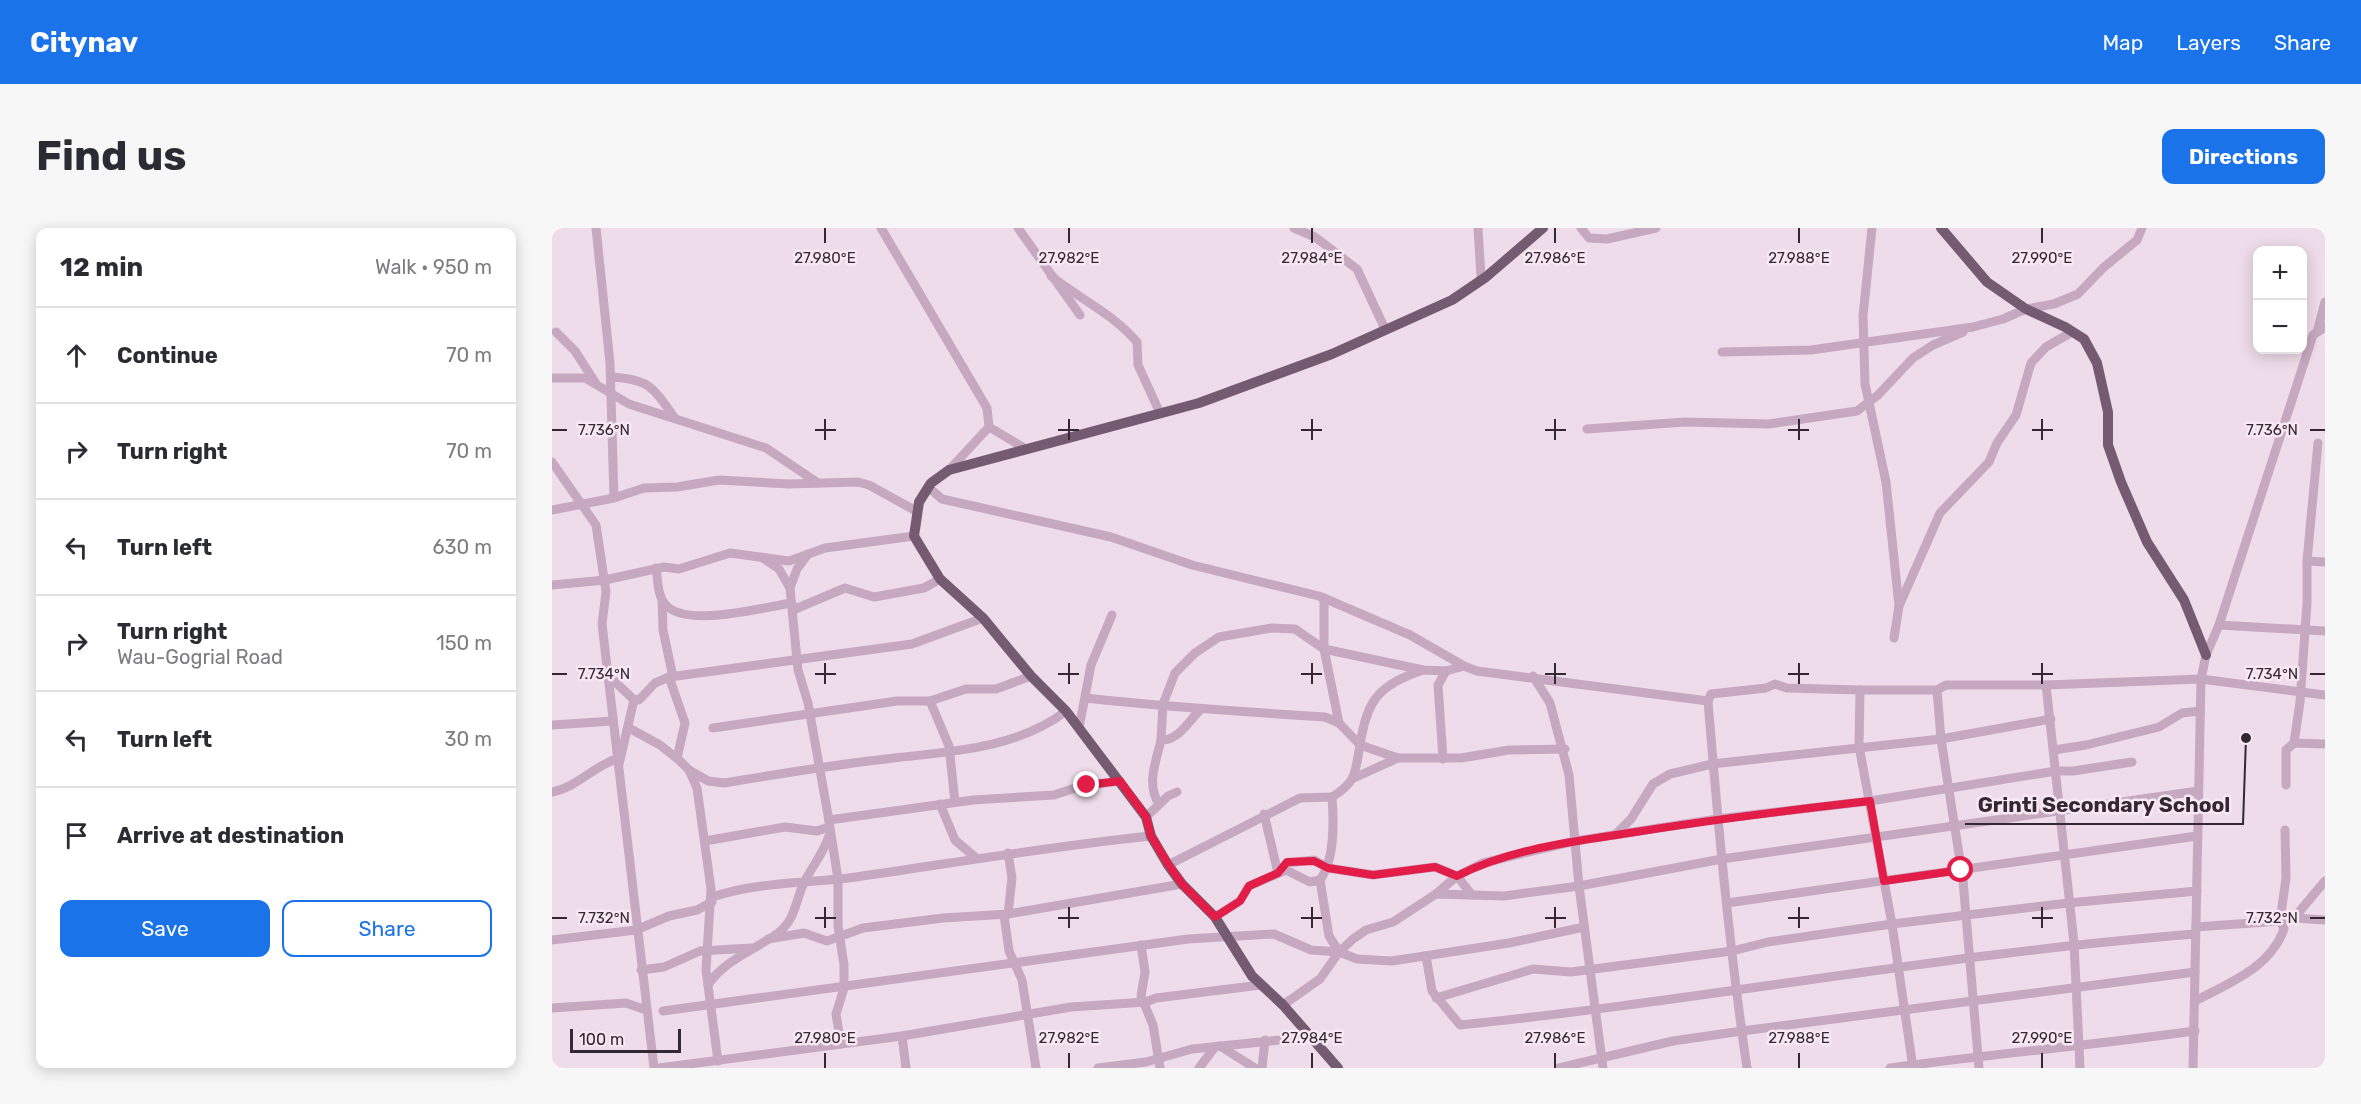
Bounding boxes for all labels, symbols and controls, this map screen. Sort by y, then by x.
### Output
text: Citynav [30,26,138,59]
text: Map [2102,30,2143,55]
text: Layers [2176,30,2241,55]
text: Share [2274,30,2331,55]
button: Directions [2162,129,2325,184]
text: Find us [36,131,187,181]
map controls [2253,246,2307,354]
button: + [2253,246,2307,300]
text: 27.980°E [794,249,856,267]
text: 27.982°E [1039,249,1099,267]
text: 27.984°E [1281,249,1343,267]
text: 27.986°E [1524,249,1586,267]
text: 27.988°E [1768,249,1830,267]
text: 27.990°E [2012,249,2072,267]
text: 12 min [60,252,143,283]
text: Walk · 950 m [375,255,492,279]
button: − [2253,300,2307,354]
icon: ahead [60,339,93,372]
text: Continue [117,342,218,369]
text: 70 m [446,343,492,367]
text: 7.736°N [578,421,630,439]
text: 7.736°N [2246,421,2298,439]
icon: right [60,435,93,468]
text: Turn right [117,438,227,465]
text: 70 m [446,439,492,463]
icon: left [60,531,93,564]
text: Turn left [117,534,212,561]
text: 630 m [433,535,492,559]
text: Turn right [117,618,227,645]
icon: right [60,627,93,660]
text: 150 m [436,631,492,655]
text: Wau-Gogrial Road [117,645,283,669]
text: 7.734°N [578,665,630,683]
text: 7.734°N [2246,665,2298,683]
icon: left [60,723,93,756]
text: Turn left [117,726,212,753]
text: 30 m [445,727,492,751]
route end [1073,771,1099,797]
callout: Grinti Secondary School [1965,785,2243,824]
text: Grinti Secondary School [1978,792,2230,817]
icon: arrive [60,819,93,852]
text: Arrive at destination [117,822,344,849]
route start [1947,856,1973,882]
button: Save [60,900,270,957]
button: Share [282,900,492,957]
text: 7.732°N [578,909,630,927]
text: 7.732°N [2246,909,2298,927]
scale bar [570,1026,681,1054]
text: 27.980°E [794,1029,856,1047]
text: 27.982°E [1039,1029,1099,1047]
text: 27.984°E [1281,1029,1343,1047]
text: 27.986°E [1524,1029,1586,1047]
text: 27.988°E [1768,1029,1830,1047]
text: 27.990°E [2012,1029,2072,1047]
text: 100 m [579,1030,624,1049]

